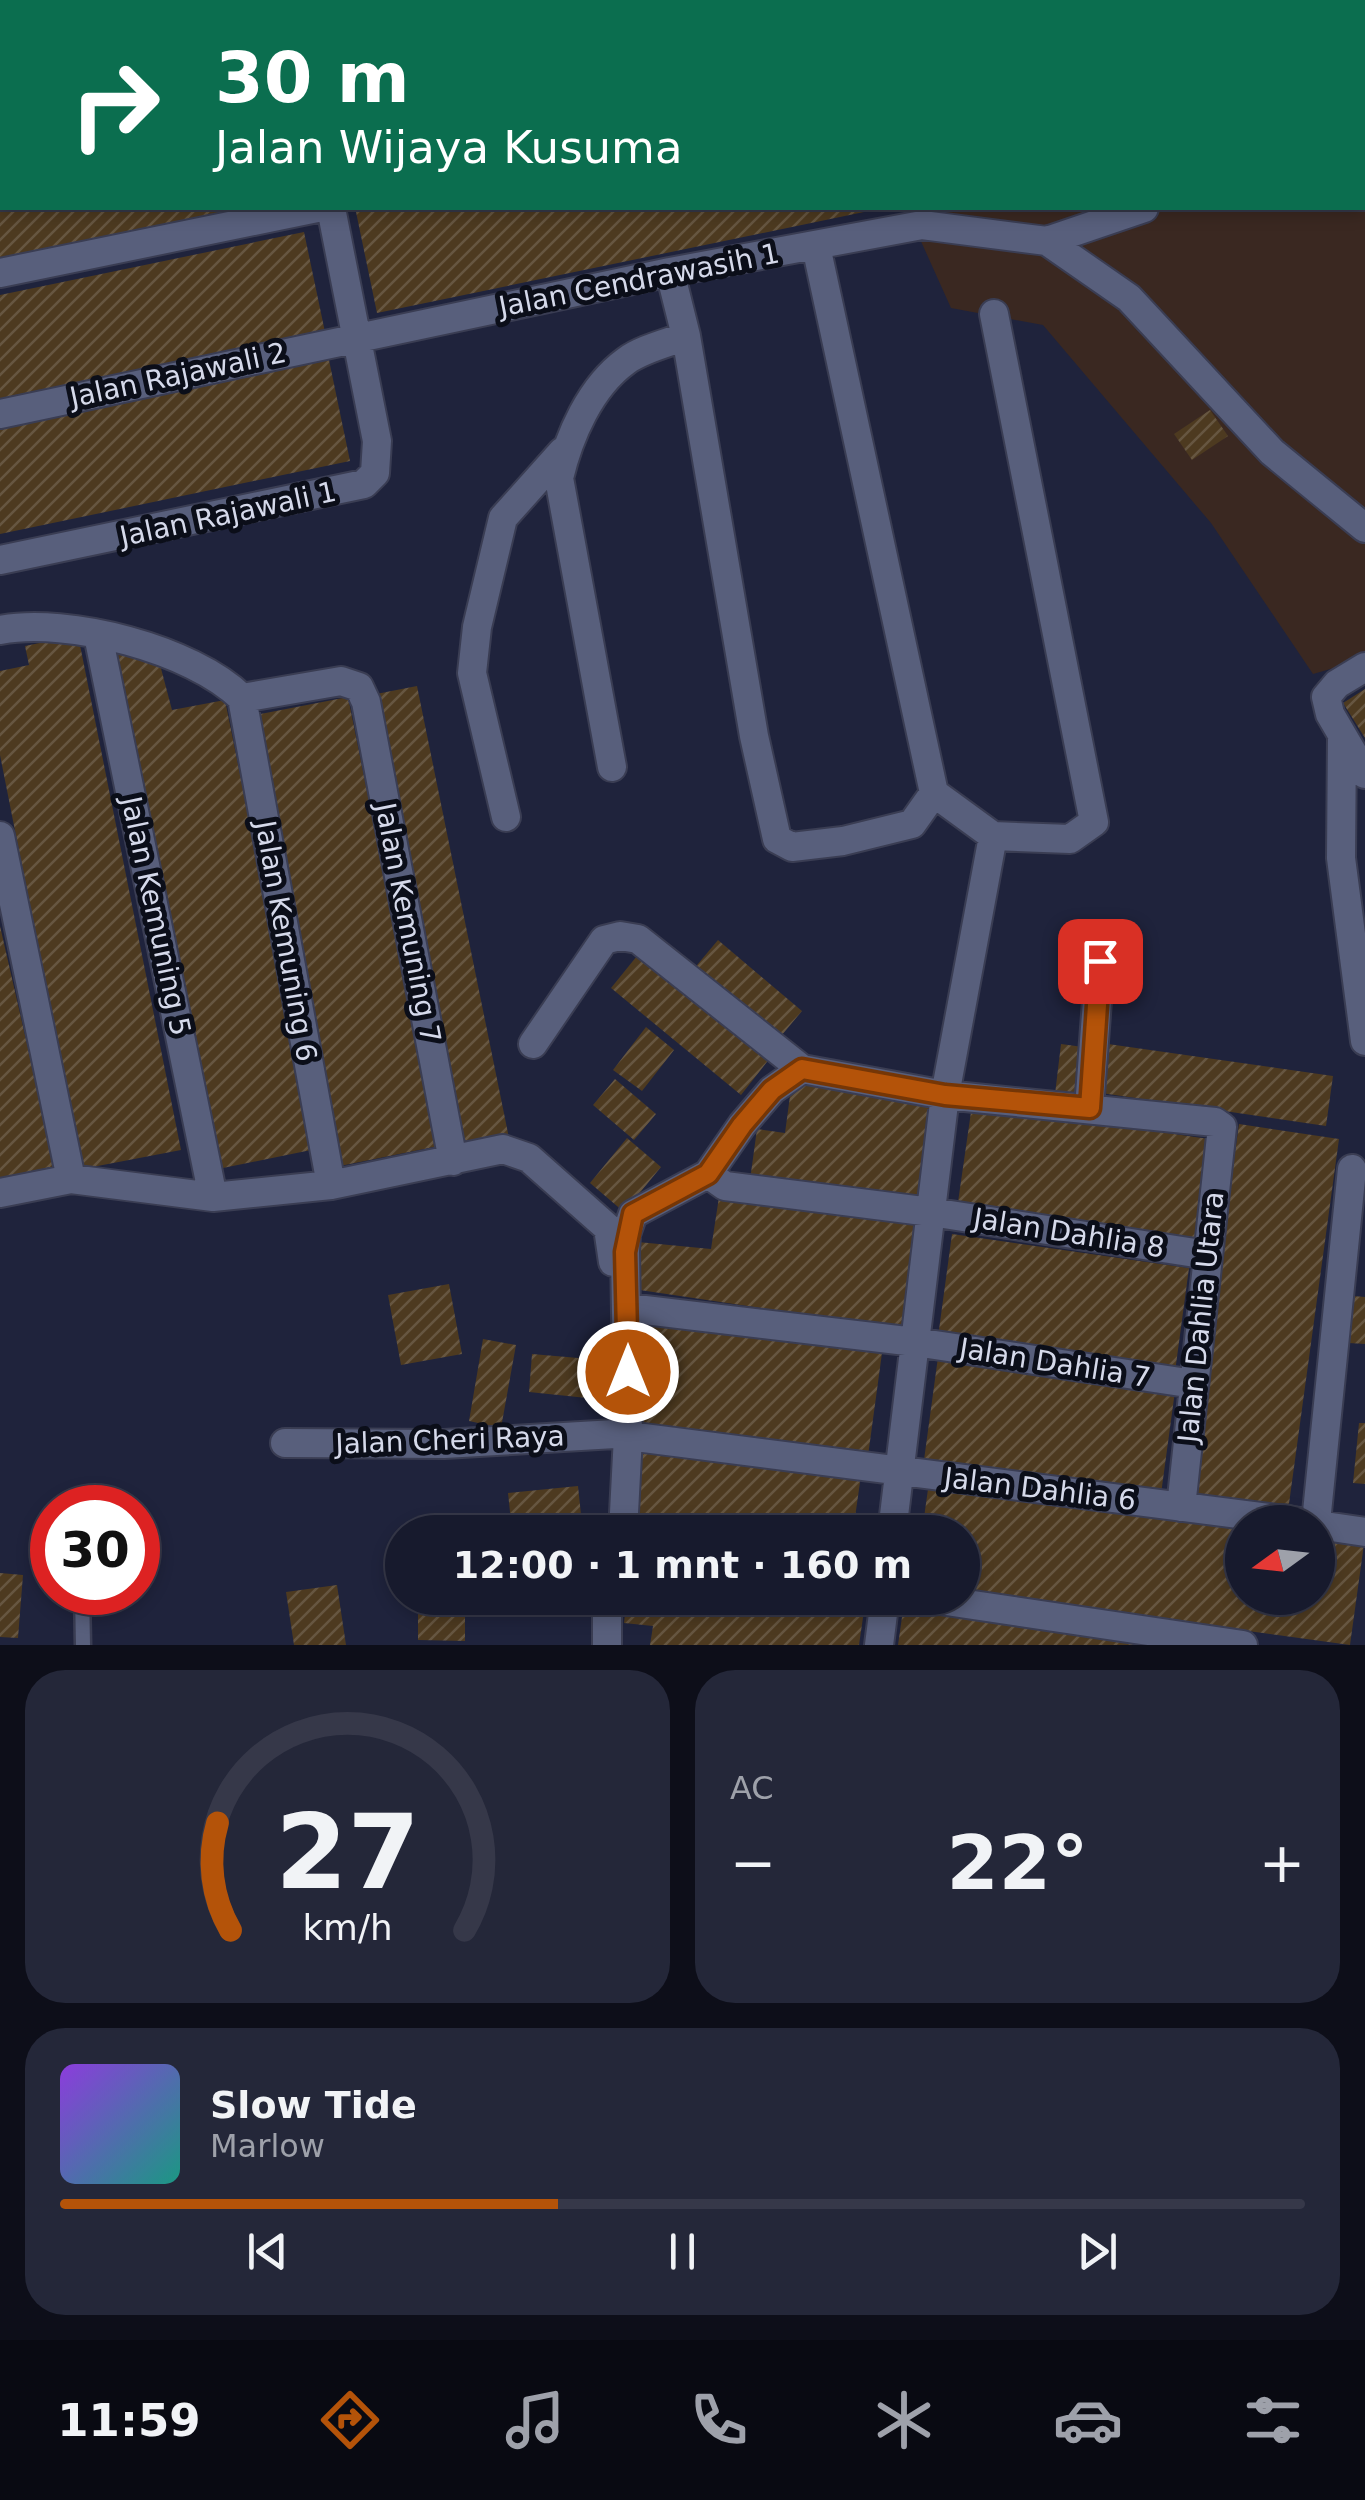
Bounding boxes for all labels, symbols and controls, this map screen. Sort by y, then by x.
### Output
text: 30 m [215,37,410,119]
icon: right [50,40,180,170]
text: Jalan Wijaya Kusuma [215,121,683,174]
street label: Jalan Cendrawasih 1 [494,237,782,324]
street label: Jalan Rajawali 2 [65,336,289,414]
street label: Jalan Rajawali 1 [115,475,339,553]
street label: Jalan Kemuning 5 [114,791,198,1039]
street label: Jalan Kemuning 7 [368,798,447,1046]
street label: Jalan Kemuning 6 [248,816,323,1064]
pin [1058,919,1143,1004]
icon: arrive [1073,934,1128,989]
street label: Jalan Dahlia Utara [1171,1190,1231,1446]
street label: Jalan Dahlia 8 [969,1201,1167,1264]
position arrow [576,1320,680,1424]
street label: Jalan Dahlia 7 [955,1331,1153,1394]
street label: Jalan Cheri Raya [333,1420,565,1461]
street label: Jalan Dahlia 6 [940,1461,1138,1517]
speed limit sign: 30 [30,1485,160,1615]
north arrow [1225,1505,1335,1615]
map controls [1225,1505,1335,1615]
text: 12:00 · 1 mnt · 160 m [453,1543,912,1587]
text: AC [730,1769,774,1807]
text: 27 [275,1791,420,1913]
text: 22° [947,1819,1088,1907]
text: − [730,1831,776,1895]
text: + [1259,1831,1305,1895]
text: km/h [302,1907,393,1948]
text: Slow Tide [210,2083,417,2127]
text: Marlow [210,2127,325,2165]
icon: previous [240,2224,295,2279]
icon: pause [655,2224,710,2279]
icon: next [1070,2224,1125,2279]
icon: directions [315,2385,385,2455]
icon: music [500,2385,570,2455]
icon: phone [684,2385,754,2455]
icon: climate [869,2385,939,2455]
icon: car [1053,2385,1123,2455]
icon: filters [1238,2385,1308,2455]
text: 11:59 [57,2394,201,2447]

